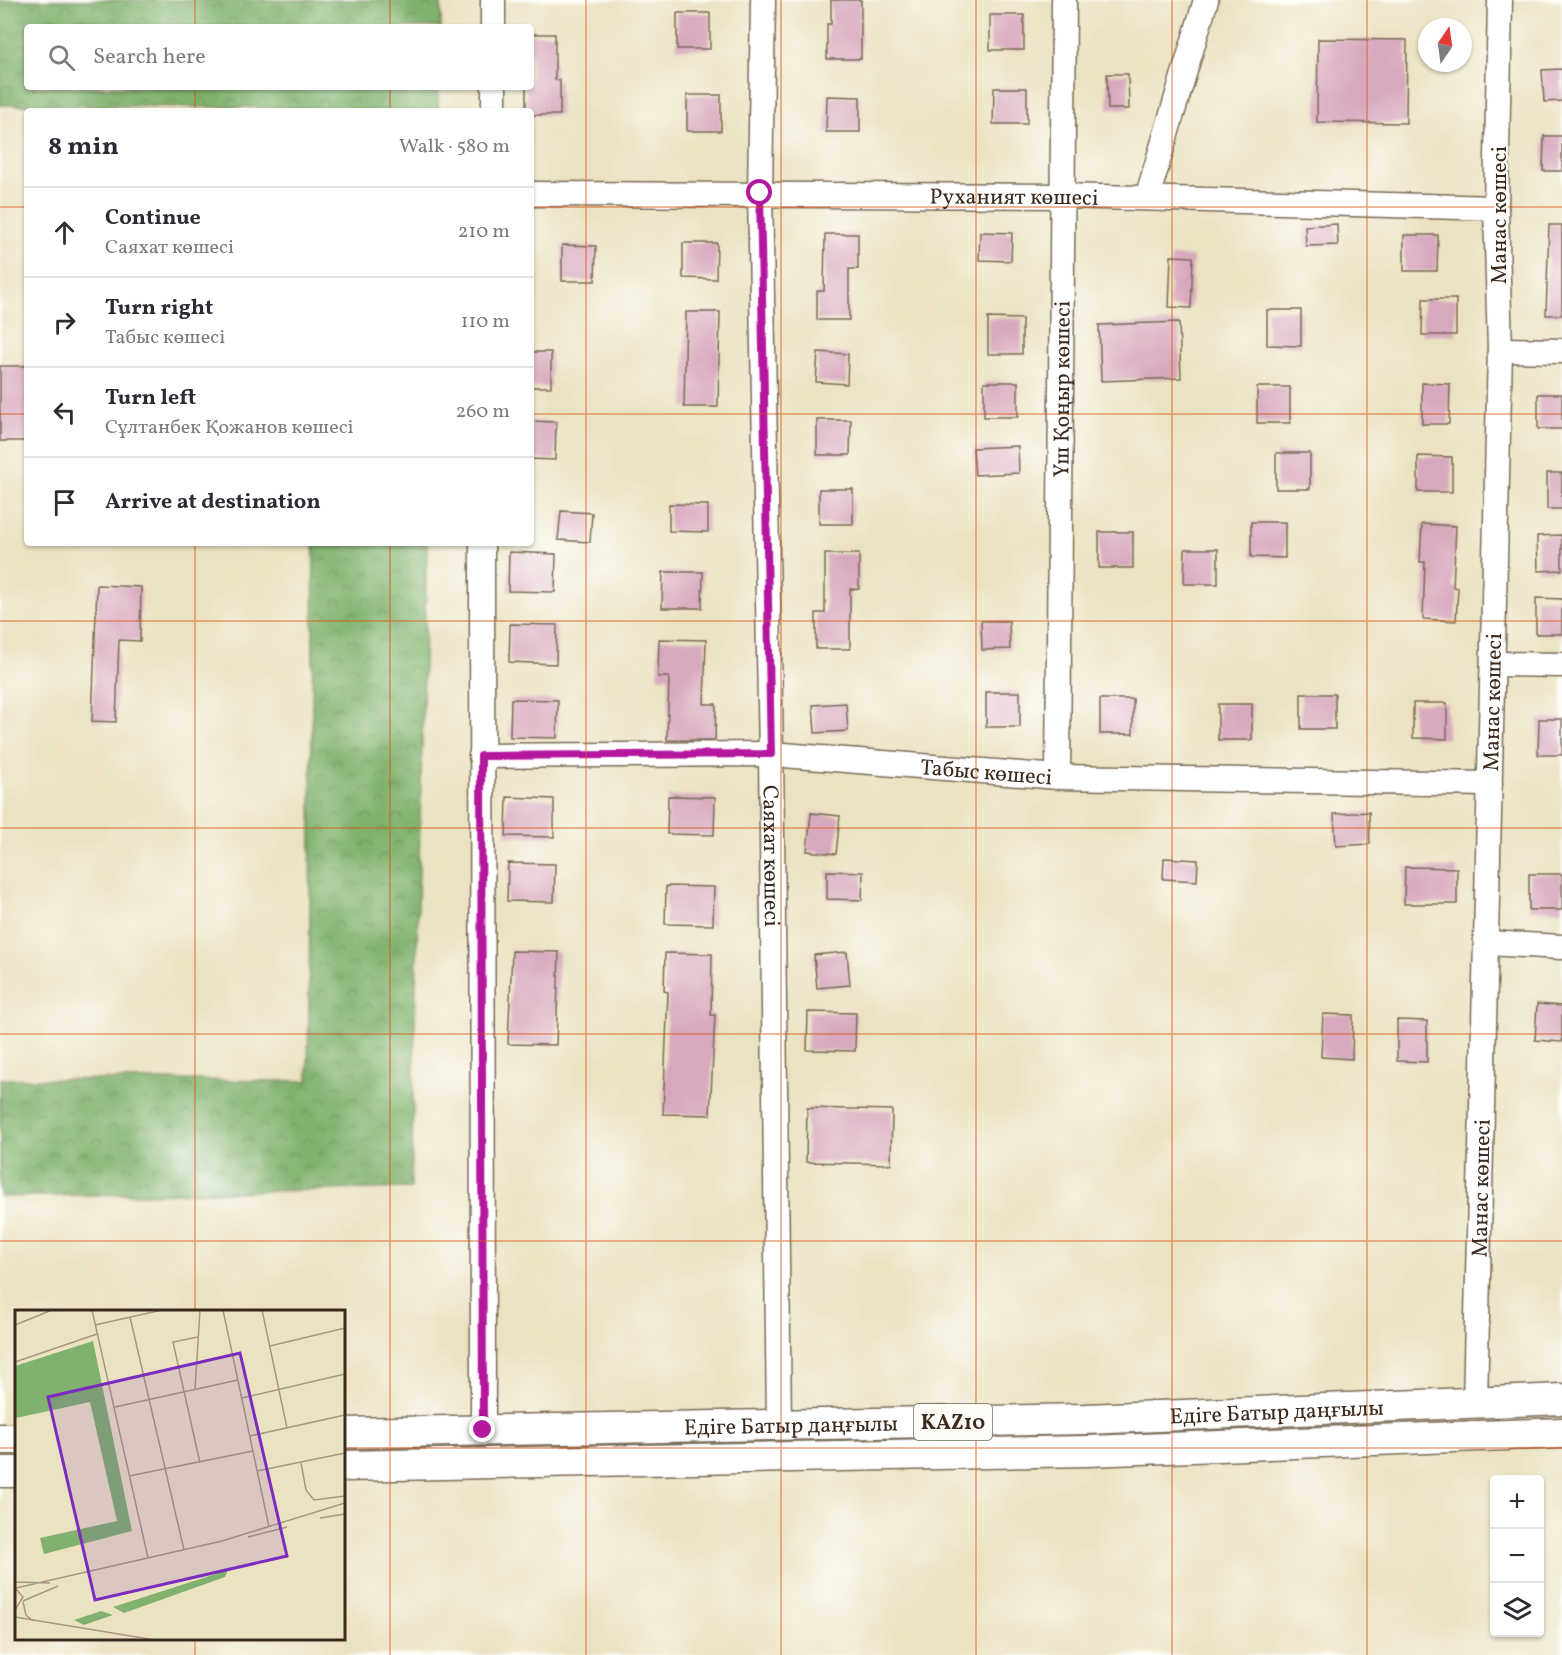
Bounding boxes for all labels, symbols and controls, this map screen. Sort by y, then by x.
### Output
north arrow [1418,18,1472,72]
search box [24,24,534,90]
icon: search [45,41,78,74]
text: Search here [93,42,206,73]
text: 8 min [48,129,119,165]
text: Walk · 580 m [399,133,510,161]
street label: Манас көшесі [1485,146,1516,284]
route start [746,179,772,205]
street label: Руханият көшесі [929,182,1099,215]
text: Continue [105,203,201,234]
icon: ahead [48,216,81,249]
text: 210 m [458,218,510,246]
text: Саяхат көшесі [105,234,234,262]
text: Turn right [105,293,213,324]
street label: Үш Қоңыр көшесі [1047,300,1080,478]
icon: right [48,306,81,339]
text: 110 m [461,308,510,336]
text: Табыс көшесі [105,324,225,352]
text: Turn left [105,383,196,414]
icon: left [48,396,81,429]
text: 260 m [455,398,510,426]
text: Сұлтанбек Қожанов көшесі [105,414,354,442]
icon: arrive [48,486,81,519]
text: Arrive at destination [105,487,321,518]
street label: Манас көшесі [1477,633,1511,772]
street label: Табыс көшесі [919,753,1053,794]
street label: Саяхат көшесі [753,785,786,927]
street label: Манас көшесі [1465,1119,1500,1258]
inset map [15,1310,345,1640]
street label: Едіге Батыр даңғылы [1169,1394,1384,1433]
road number: KAZ10 [914,1404,992,1440]
street label: Едіге Батыр даңғылы [684,1410,898,1445]
route end [469,1416,495,1442]
map controls [1490,1475,1544,1637]
button: + [1490,1475,1544,1529]
button: − [1490,1529,1544,1583]
button: layers [1490,1583,1544,1637]

